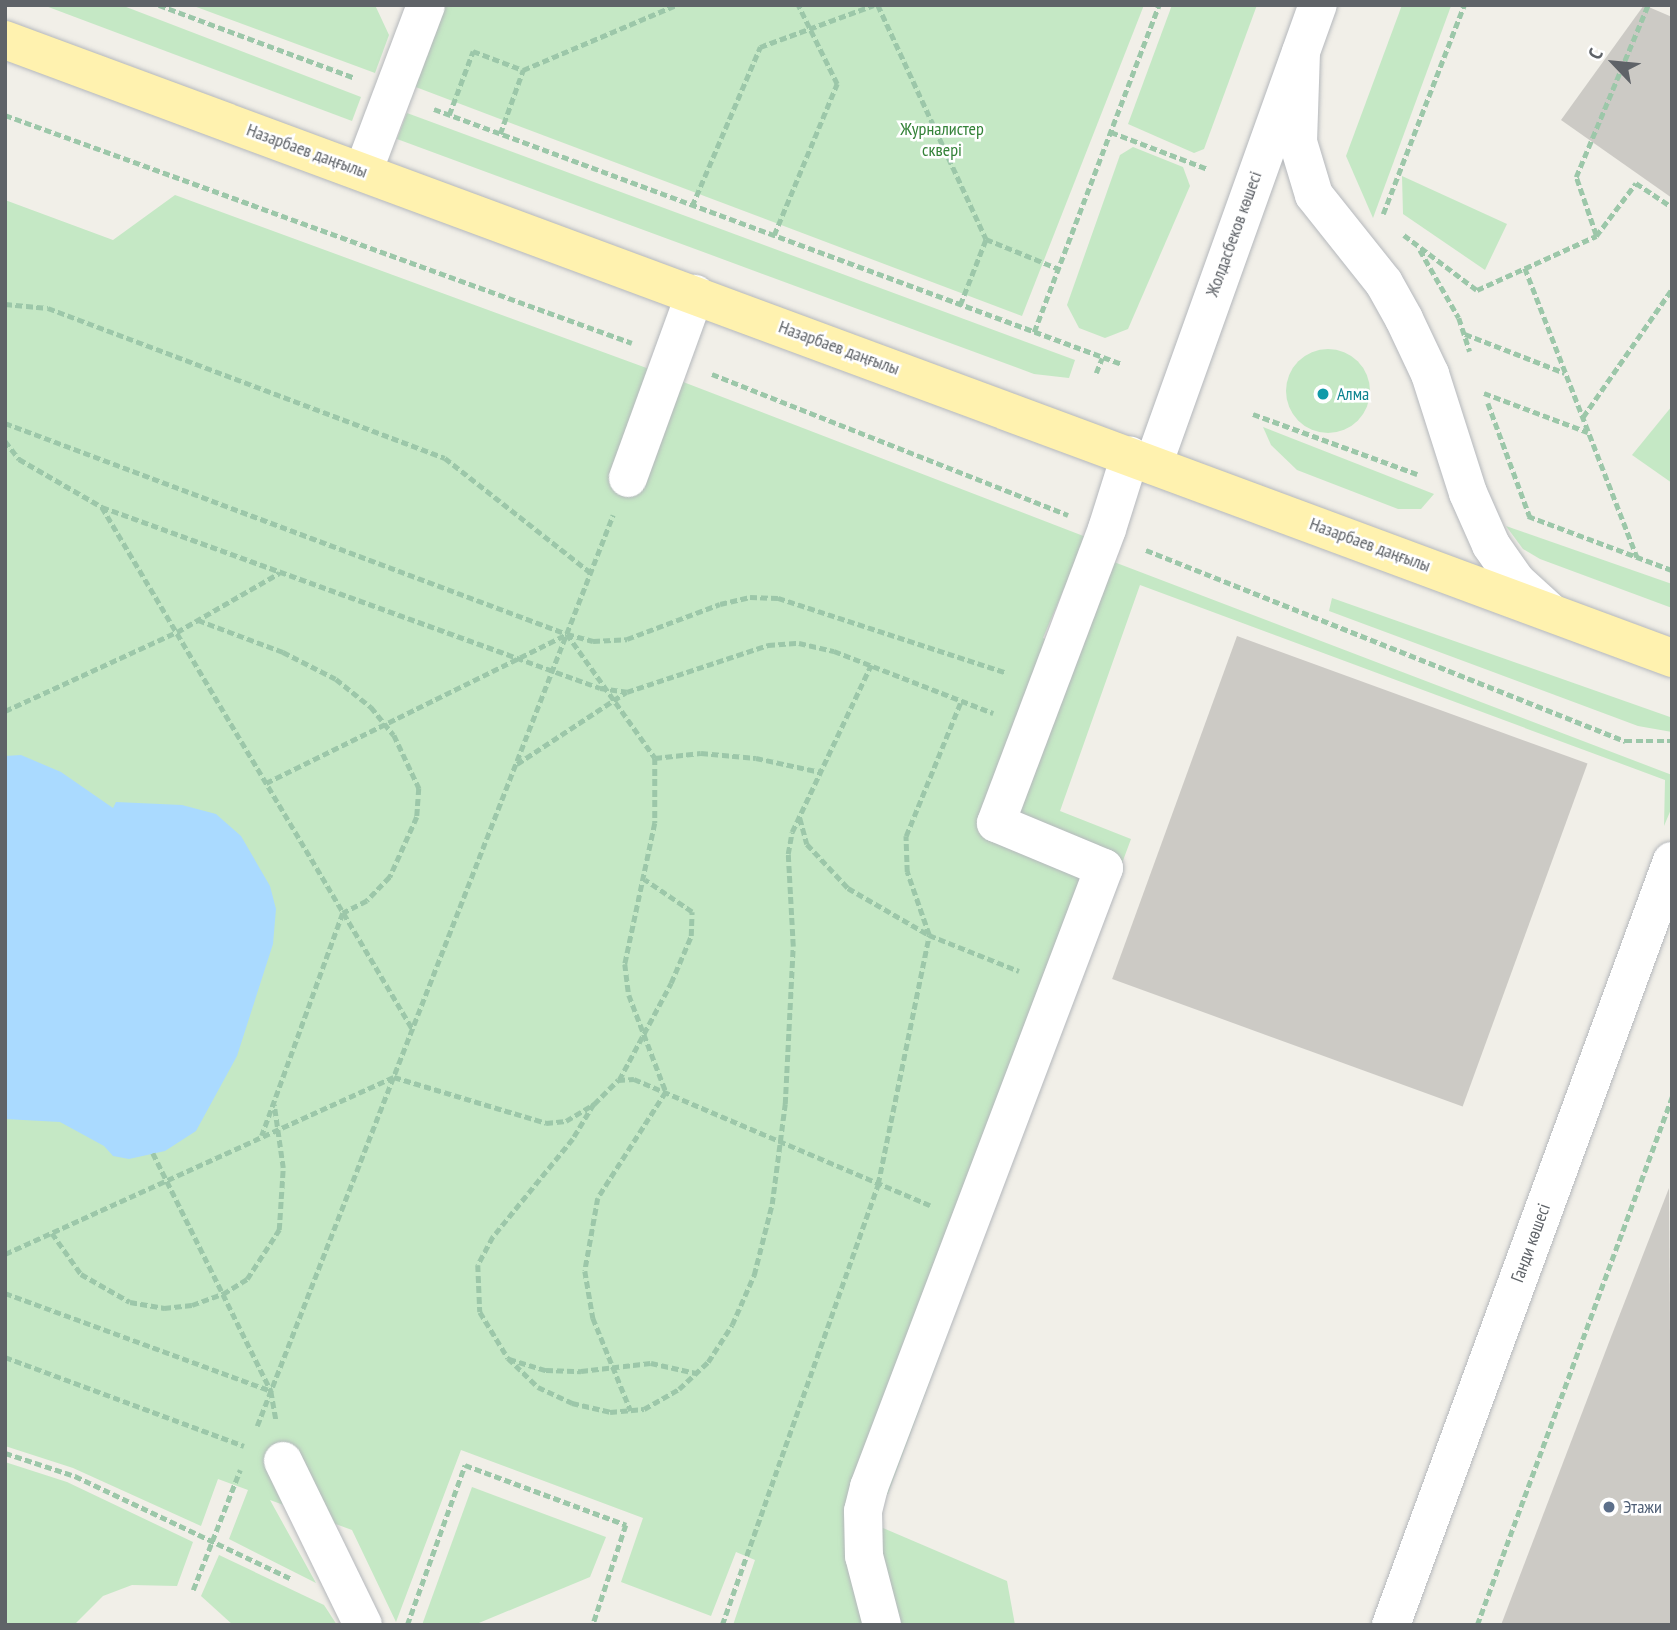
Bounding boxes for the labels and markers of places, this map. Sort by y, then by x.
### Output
place label: Алма [1337,383,1369,405]
marker: Алма [1315,386,1331,402]
place label: Этажи [1623,1496,1662,1518]
marker: Этажи [1601,1499,1617,1515]

